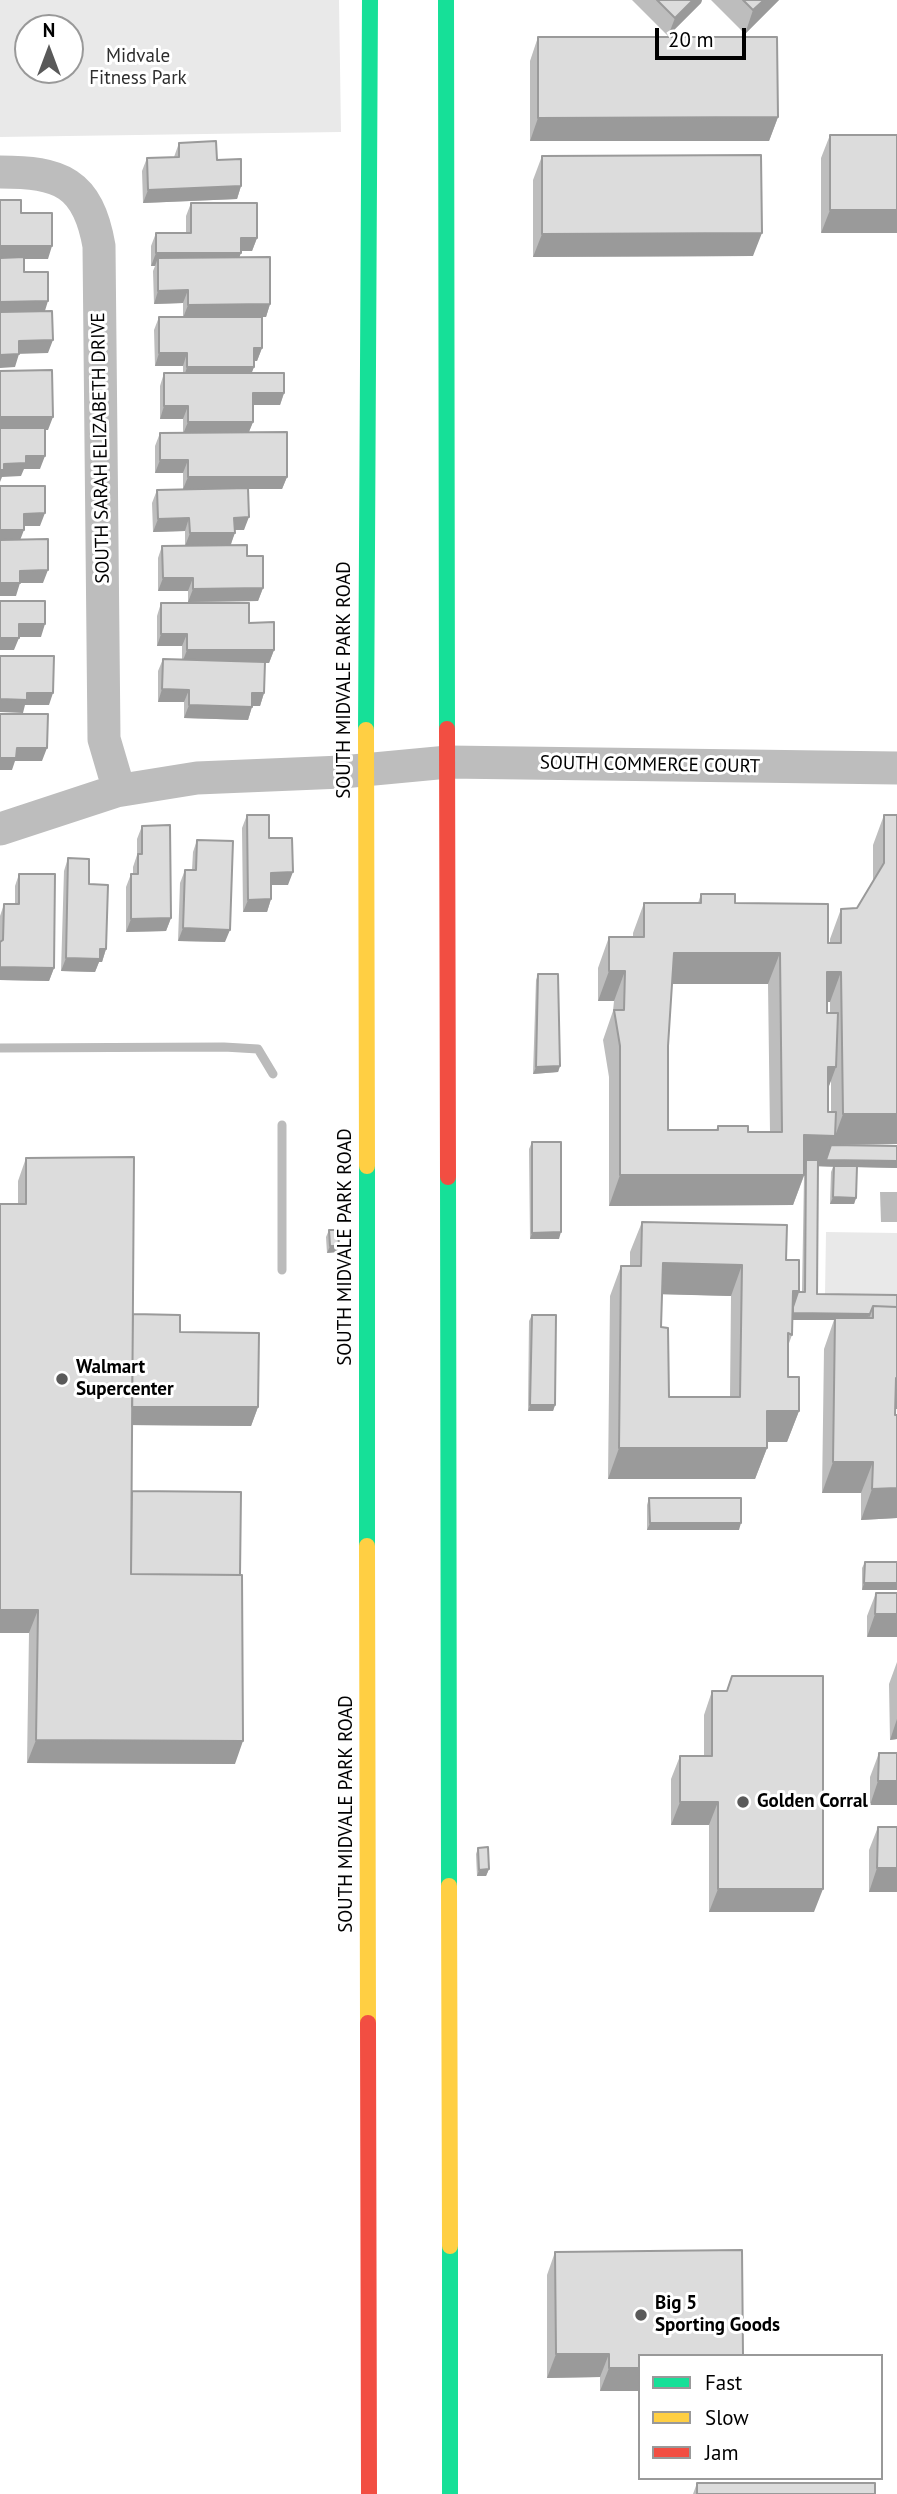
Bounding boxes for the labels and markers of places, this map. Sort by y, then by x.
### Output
place label: Walmart Supercenter [76,1357,174,1401]
marker: Walmart Supercenter [54,1371,70,1387]
place label: Golden Corral [757,1791,868,1813]
marker: Golden Corral [735,1794,751,1810]
place label: Big 5 Sporting Goods [655,2293,780,2337]
marker: Big 5 Sporting Goods [633,2307,649,2323]

